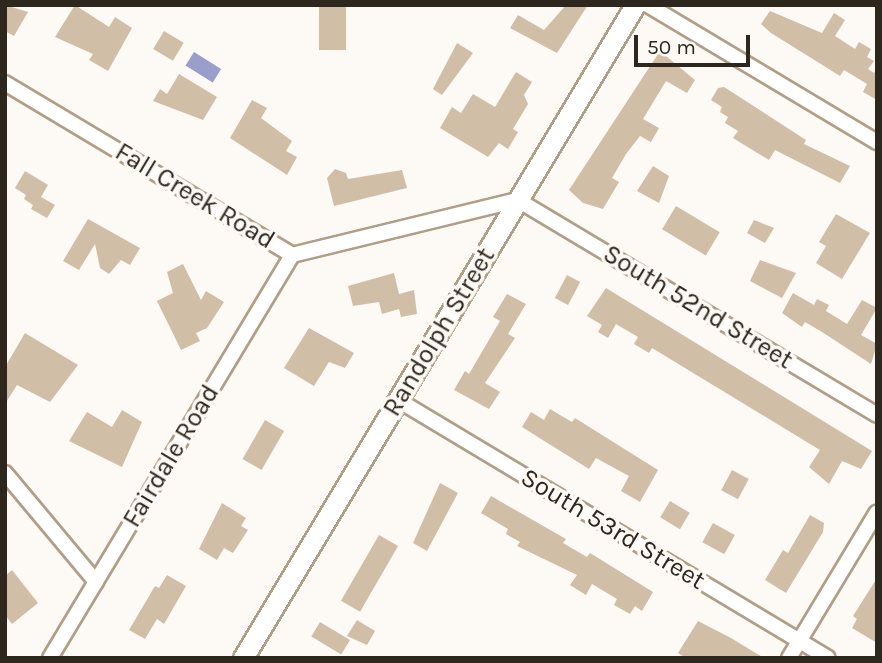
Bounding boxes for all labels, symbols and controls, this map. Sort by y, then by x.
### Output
scale bar [637,21,752,65]
text: 50 m [647,35,696,59]
street label: Fall Creek Road [109,136,281,256]
street label: South 52nd Street [598,238,798,376]
street label: Randolph Street [376,242,502,422]
street label: Fairdale Road [116,379,226,533]
street label: South 53rd Street [515,462,711,596]

